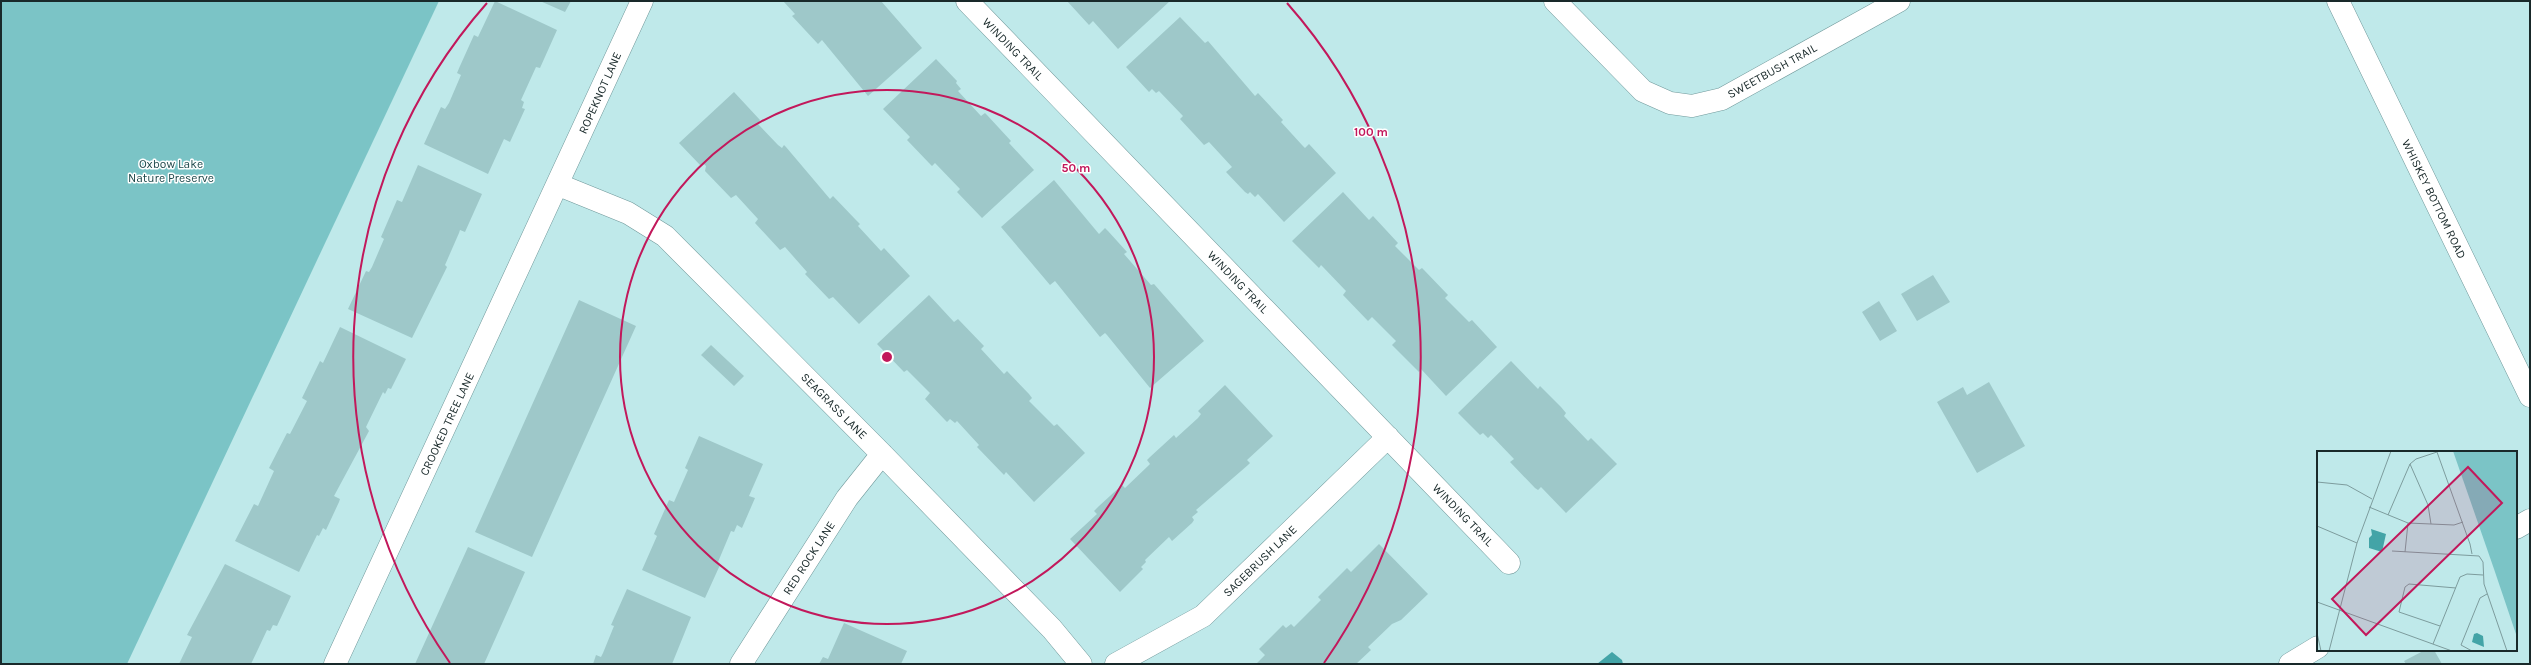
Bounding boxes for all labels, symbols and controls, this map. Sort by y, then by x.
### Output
street label: WINDING TRAIL [980,15,1047,83]
street label: SWEETBUSH TRAIL [1725,40,1820,101]
street label: ROPEKNOT LANE [576,50,624,136]
text: 100 m [1354,125,1388,139]
street label: WHISKEY BOTTOM ROAD [2399,137,2469,261]
park label: Oxbow Lake Nature Preserve [128,157,214,185]
text: 50 m [1062,161,1091,175]
street label: WINDING TRAIL [1205,248,1272,316]
centre of rings [880,350,894,364]
street label: CROOKED TREE LANE [417,370,477,478]
street label: SEAGRASS LANE [798,370,870,442]
inset map [2317,451,2517,651]
street label: WINDING TRAIL [1430,481,1497,549]
street label: RED ROCK LANE [780,519,838,597]
street label: SAGEBRUSH LANE [1220,522,1300,600]

